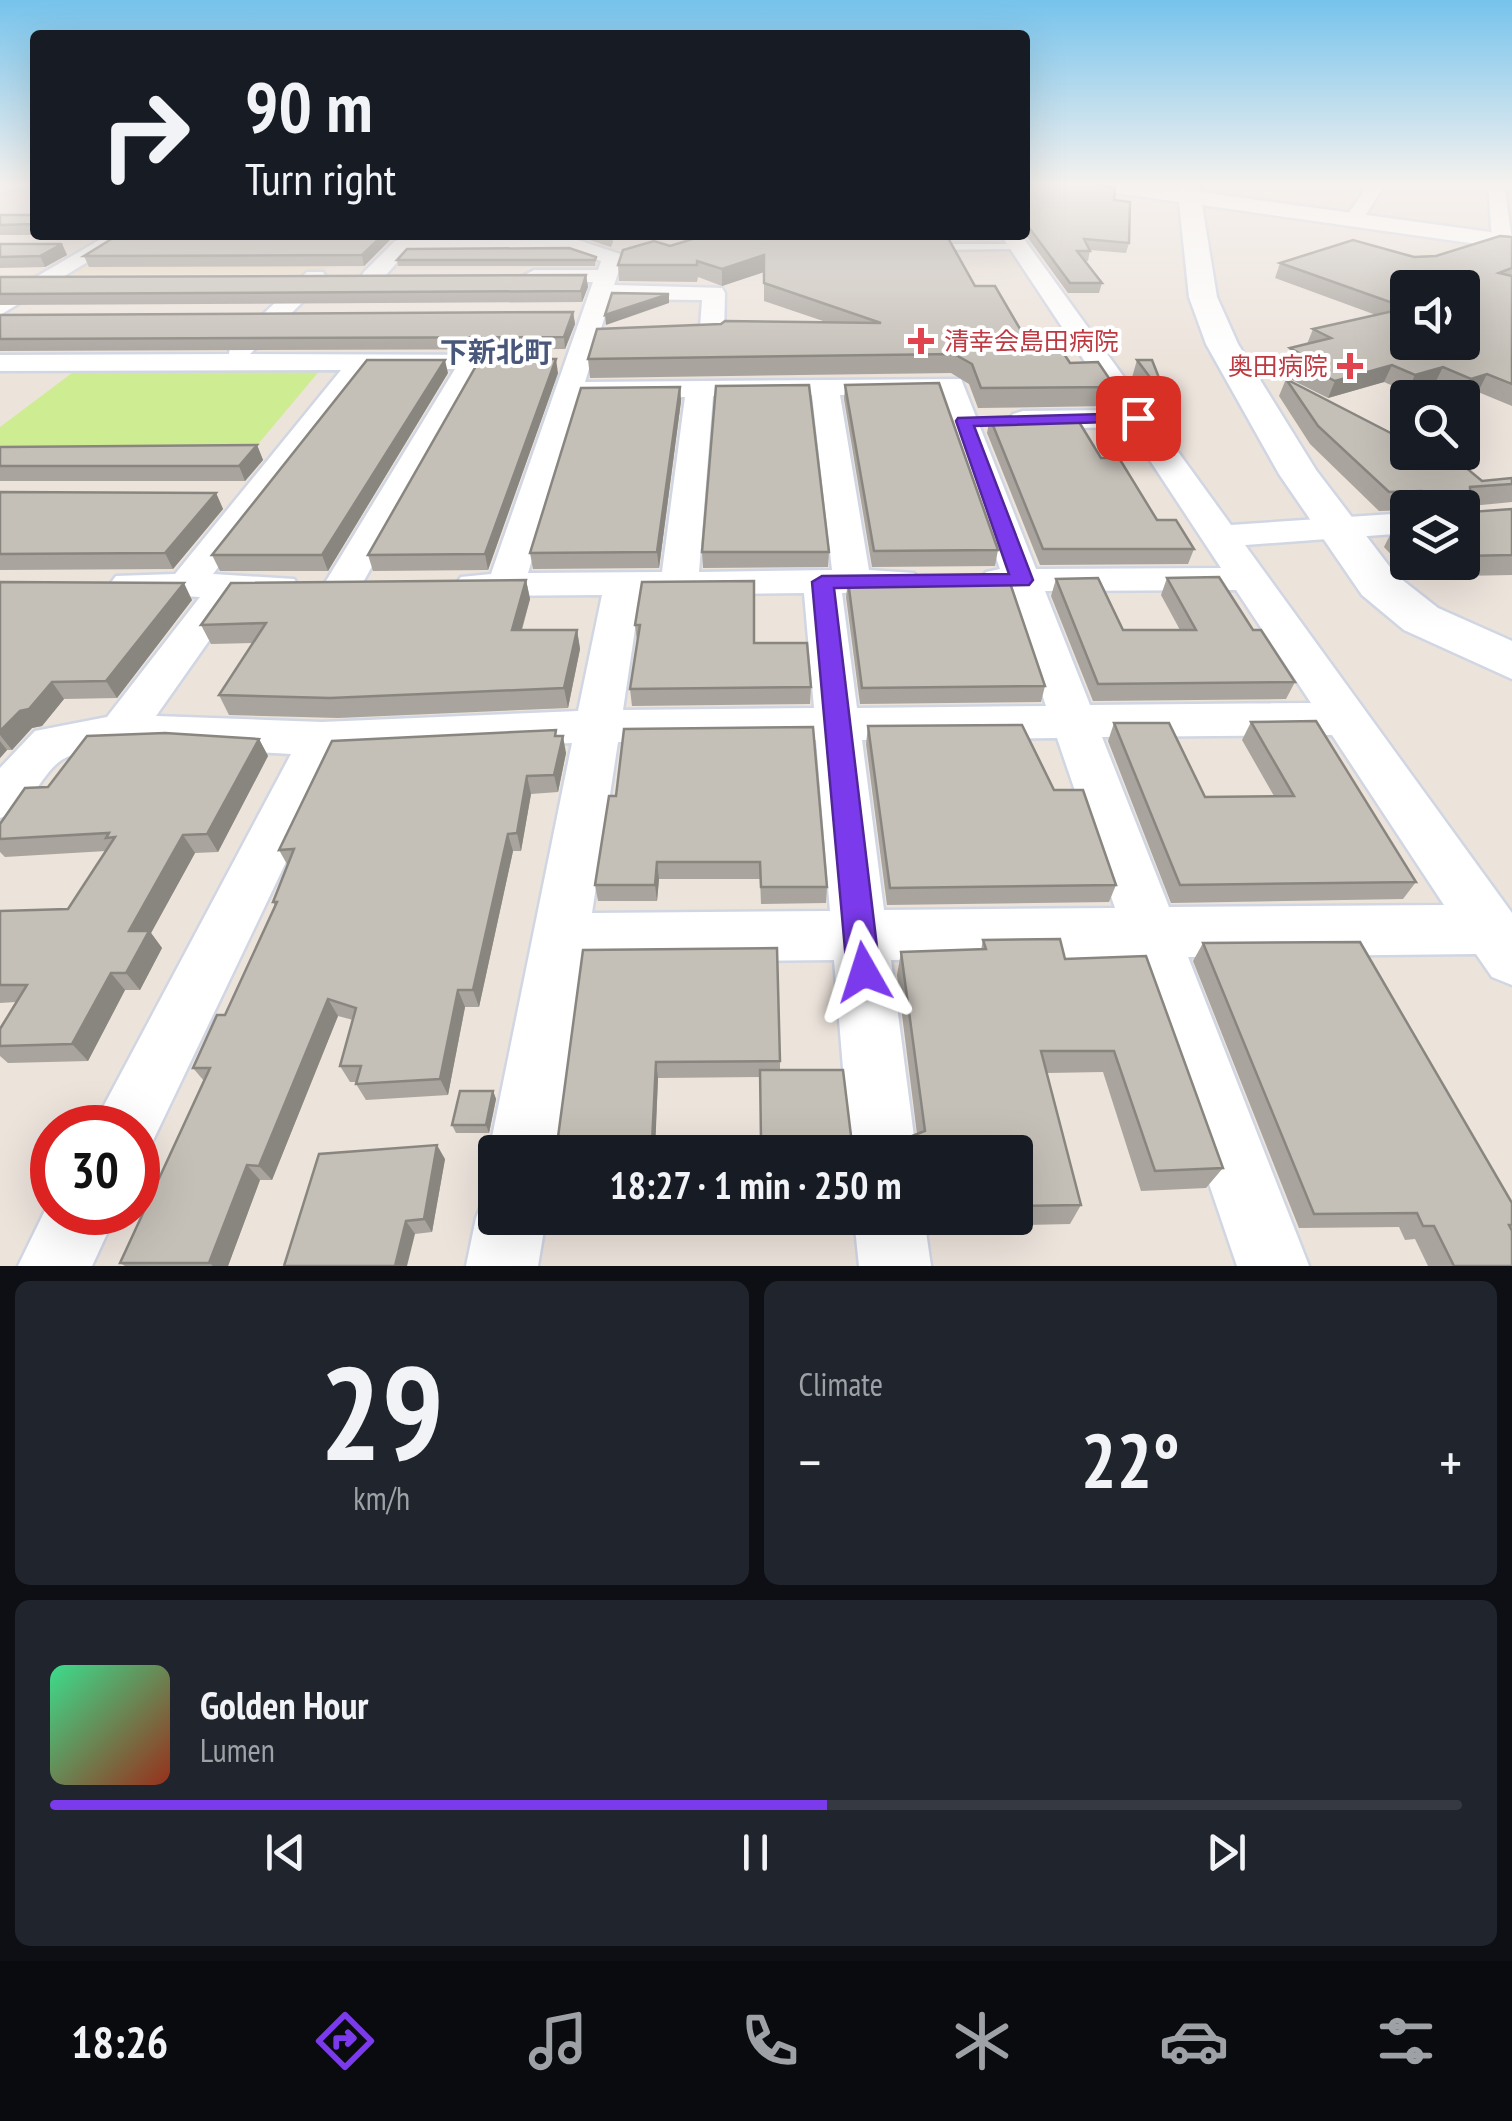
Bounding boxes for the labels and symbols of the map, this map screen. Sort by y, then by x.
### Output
place label: 清幸会島田病院 [944,325,1119,357]
marker: 清幸会島田病院 [908,328,934,354]
district label: 下新北町 [440,333,552,370]
place label: 奥田病院 [1228,350,1328,382]
marker: 奥田病院 [1337,353,1363,379]
pin [1096,376,1181,461]
position arrow [812,920,916,1024]
speed limit sign: 30 [30,1105,160,1235]

